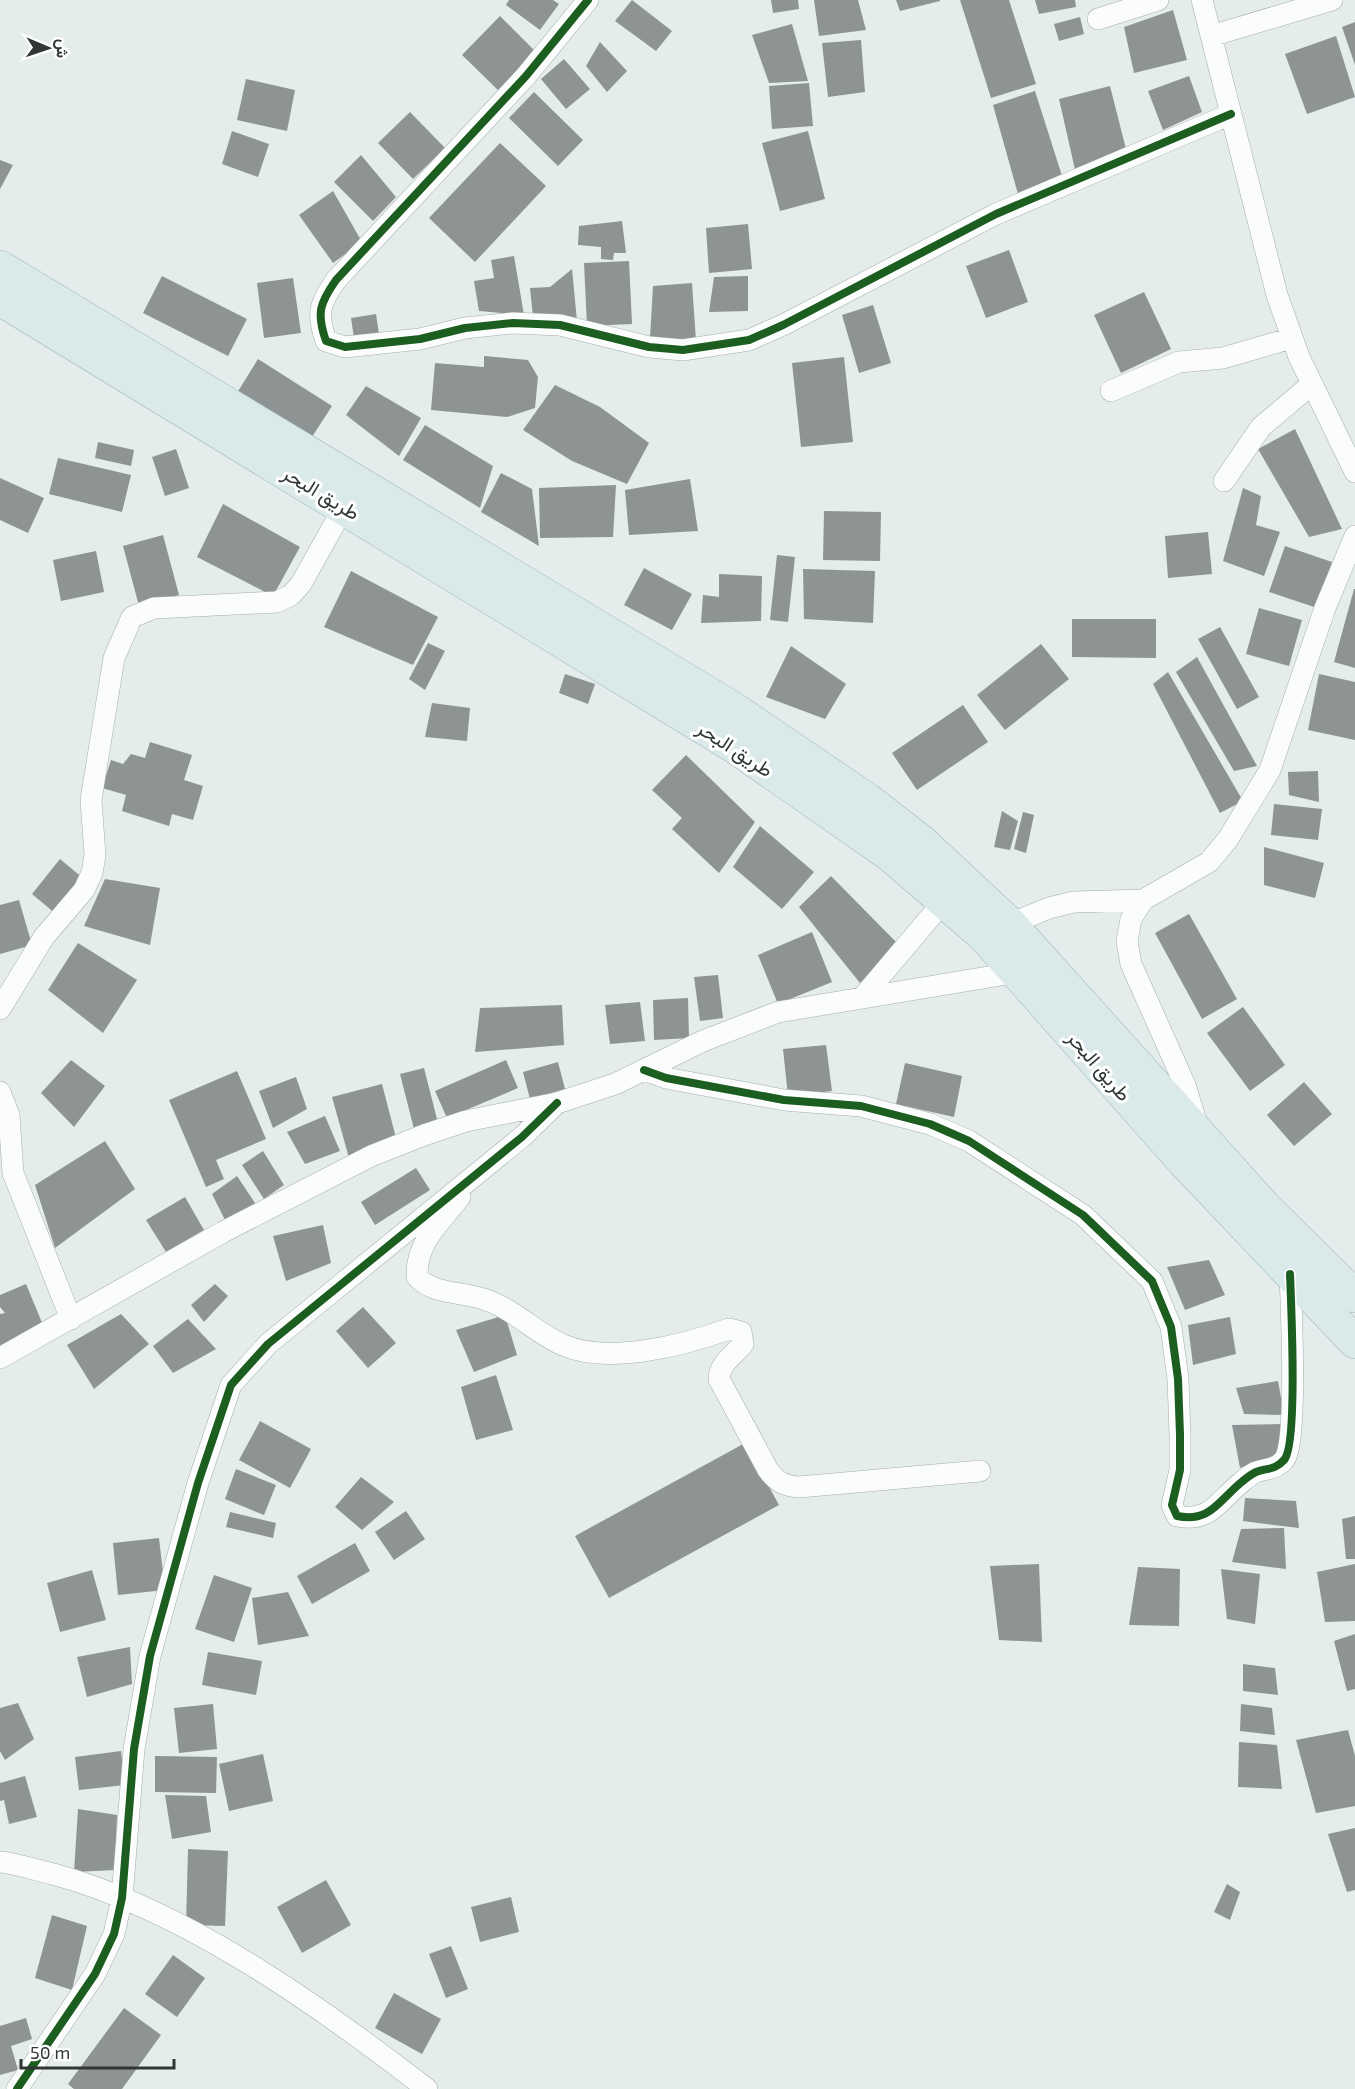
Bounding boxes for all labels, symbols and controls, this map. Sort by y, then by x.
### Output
north arrow [18,18,78,78]
text: ش [53,39,73,58]
street label: طريق البحر [277,459,364,526]
street label: طريق البحر [691,714,778,783]
street label: طريق البحر [1060,1024,1137,1107]
scale bar [21,2032,174,2070]
text: 50 m [30,2041,70,2063]

